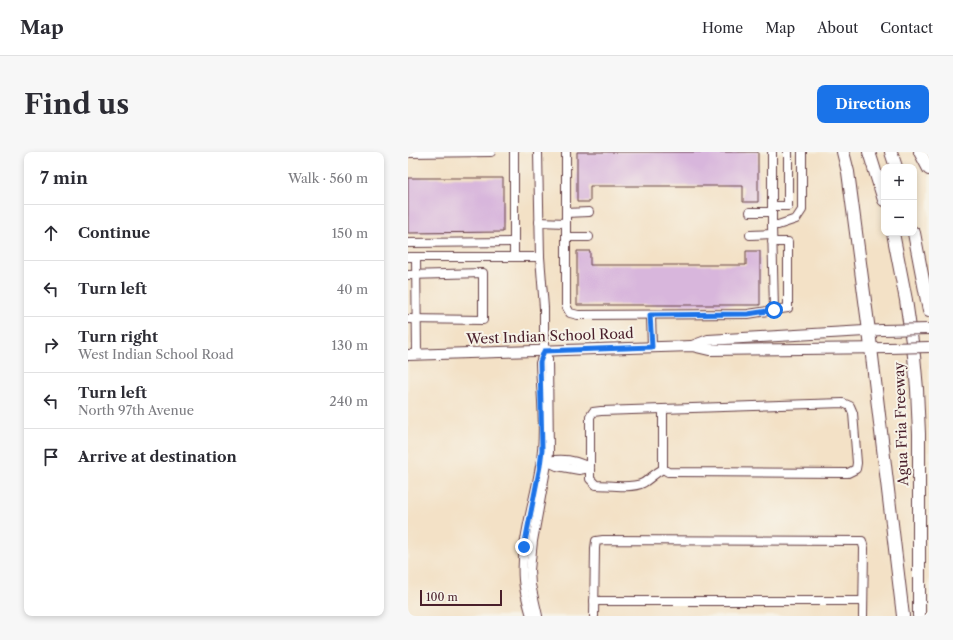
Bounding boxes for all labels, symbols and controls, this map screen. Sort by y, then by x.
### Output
text: Map [20,16,64,39]
text: Home [702,19,743,37]
text: Map [765,19,795,37]
text: About [817,19,858,37]
text: Contact [880,19,933,37]
button: Directions [817,85,929,123]
text: Find us [24,87,129,121]
map controls [881,164,917,236]
button: + [881,164,917,200]
text: 7 min [40,168,88,188]
text: Walk · 560 m [288,170,368,186]
button: − [881,200,917,236]
icon: ahead [40,222,62,244]
text: Continue [78,223,150,242]
text: 150 m [332,225,368,241]
icon: left [40,278,62,300]
text: Turn left [78,279,147,298]
text: 40 m [337,281,368,297]
route start [765,301,783,319]
street label: West Indian School Road [465,324,635,348]
text: Turn right [78,327,158,346]
icon: right [40,334,62,356]
text: 130 m [332,337,368,353]
text: West Indian School Road [78,346,234,362]
street label: Agua Fria Freeway [890,362,912,487]
text: Turn left [78,383,147,402]
icon: left [40,390,62,412]
text: 240 m [329,393,368,409]
text: North 97th Avenue [78,402,194,418]
icon: arrive [40,446,62,468]
text: Arrive at destination [78,447,237,466]
route end [515,538,533,556]
scale bar [420,588,502,607]
text: 100 m [426,590,458,604]

